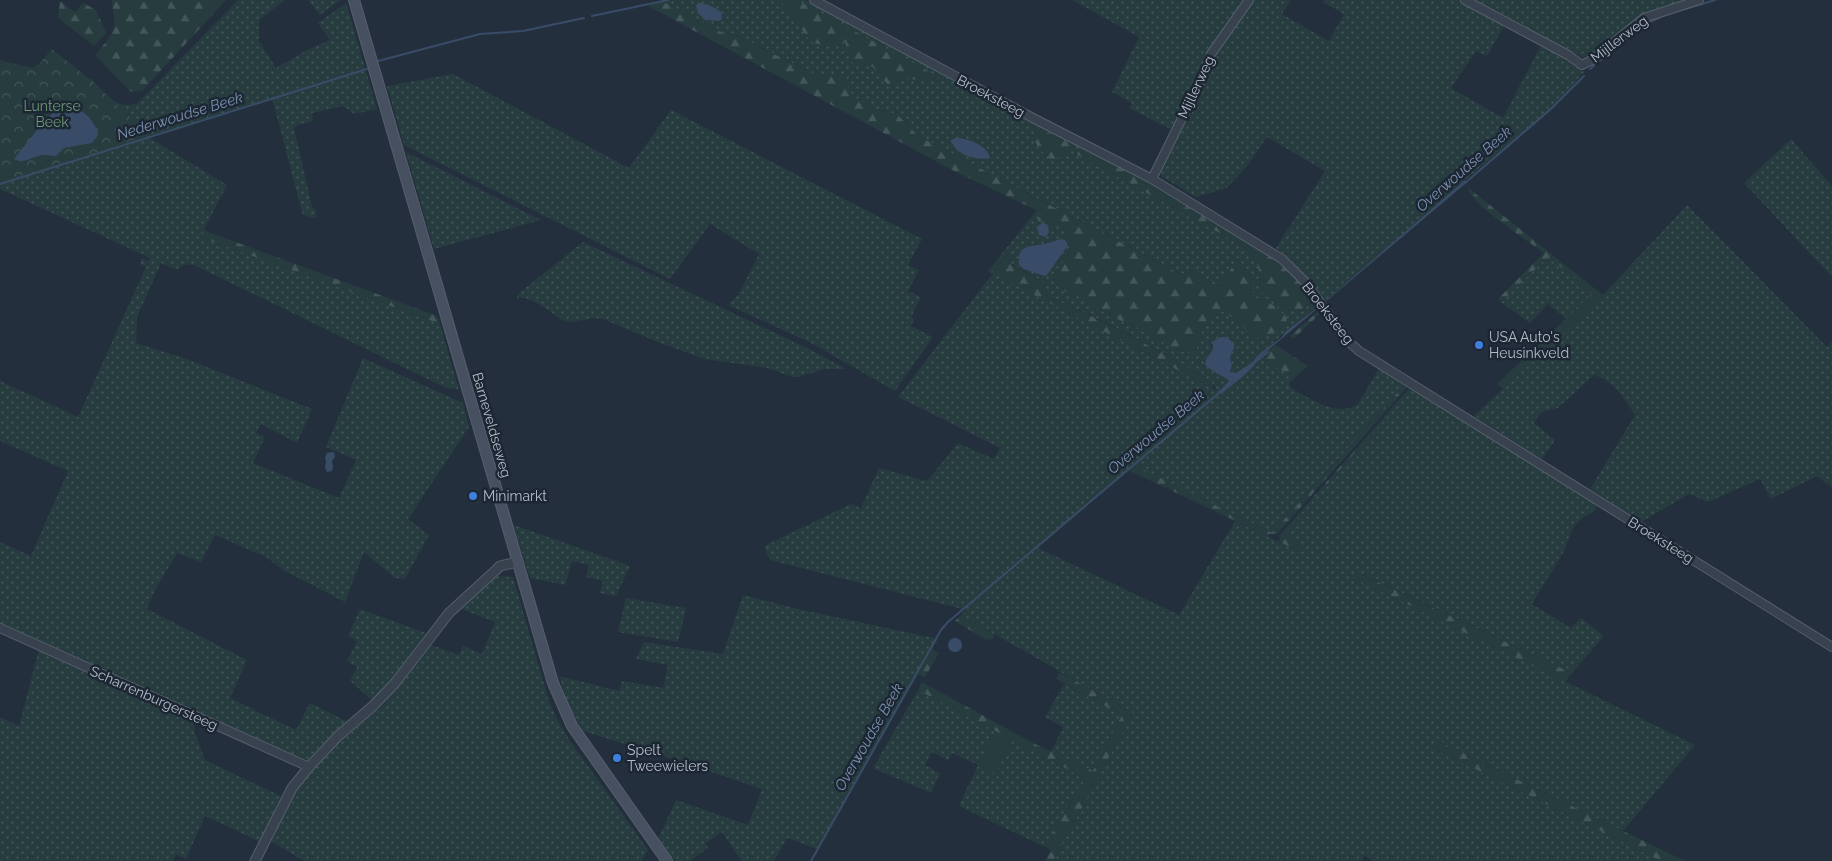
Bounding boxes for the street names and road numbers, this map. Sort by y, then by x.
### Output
street label: Mijllerweg [1587,12,1651,66]
street label: Mijllerweg [1175,53,1217,121]
street label: Broeksteeg [954,71,1028,121]
street label: Broeksteeg [1299,279,1357,347]
street label: Barneveldseweg [469,371,515,479]
street label: Broeksteeg [1625,514,1697,566]
street label: Scharrenburgersteeg [88,663,220,733]

